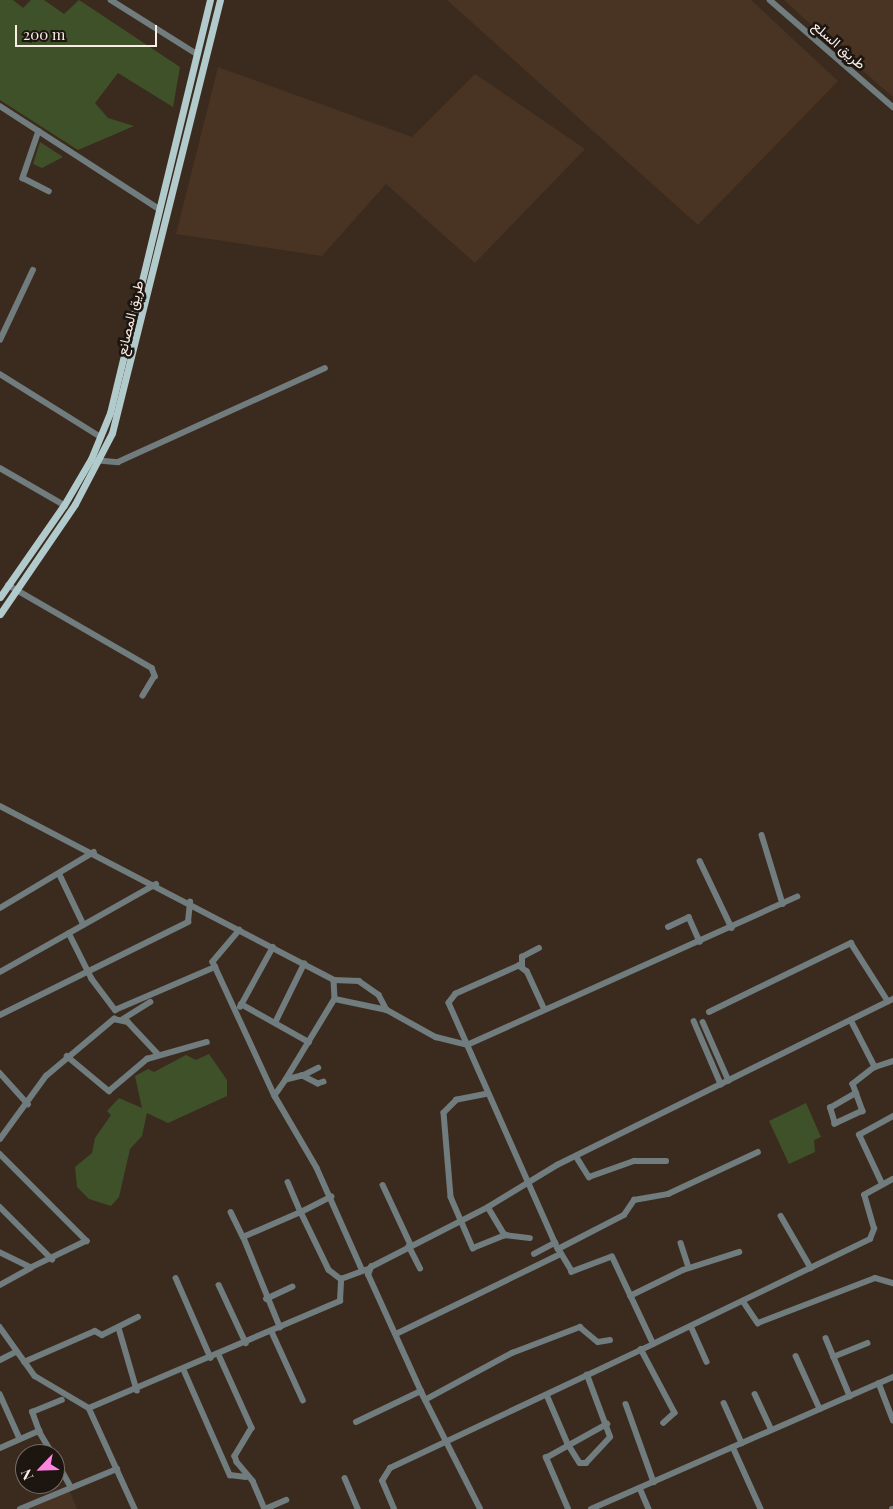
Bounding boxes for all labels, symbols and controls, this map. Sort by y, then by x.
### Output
scale bar [18,15,160,47]
street label: طريق السلع [809,17,869,73]
text: 200 m [23,24,65,44]
street label: طريق المصانع [113,279,147,357]
north arrow [15,1444,65,1494]
text: N [16,1466,37,1483]

